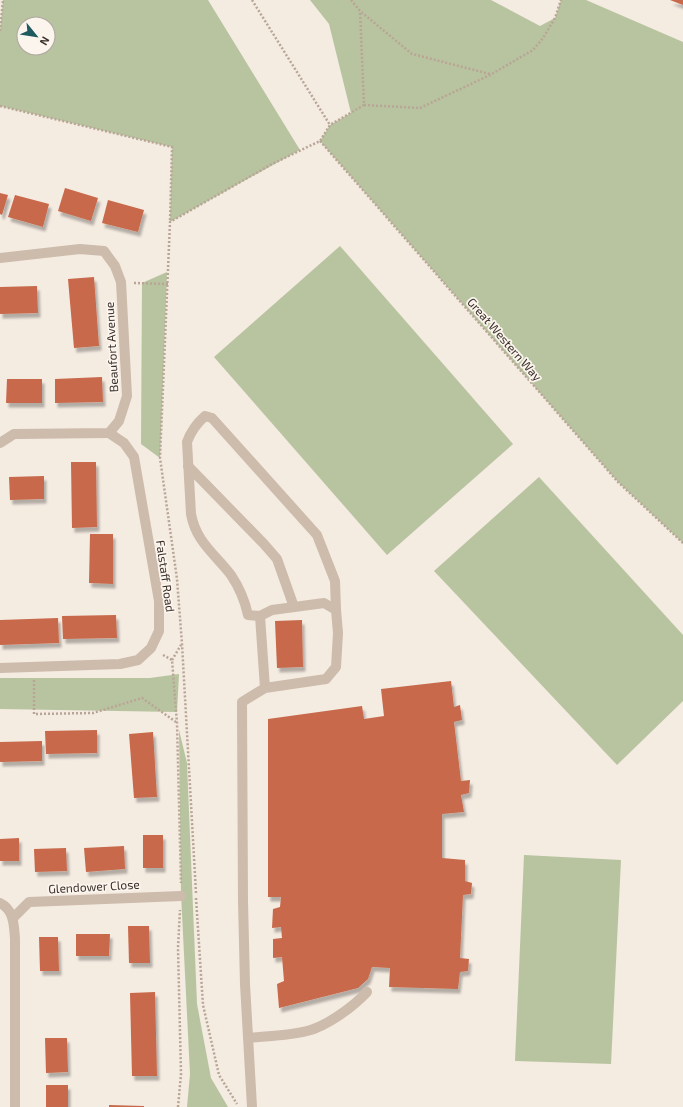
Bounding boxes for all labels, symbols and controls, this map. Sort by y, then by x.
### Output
north arrow [16,16,56,56]
text: N [37,35,53,48]
street label: Great Western Way [465,295,545,384]
street label: Beaufort Avenue [102,301,120,393]
street label: Falstaff Road [154,539,178,613]
street label: Glendower Close [48,877,140,895]

